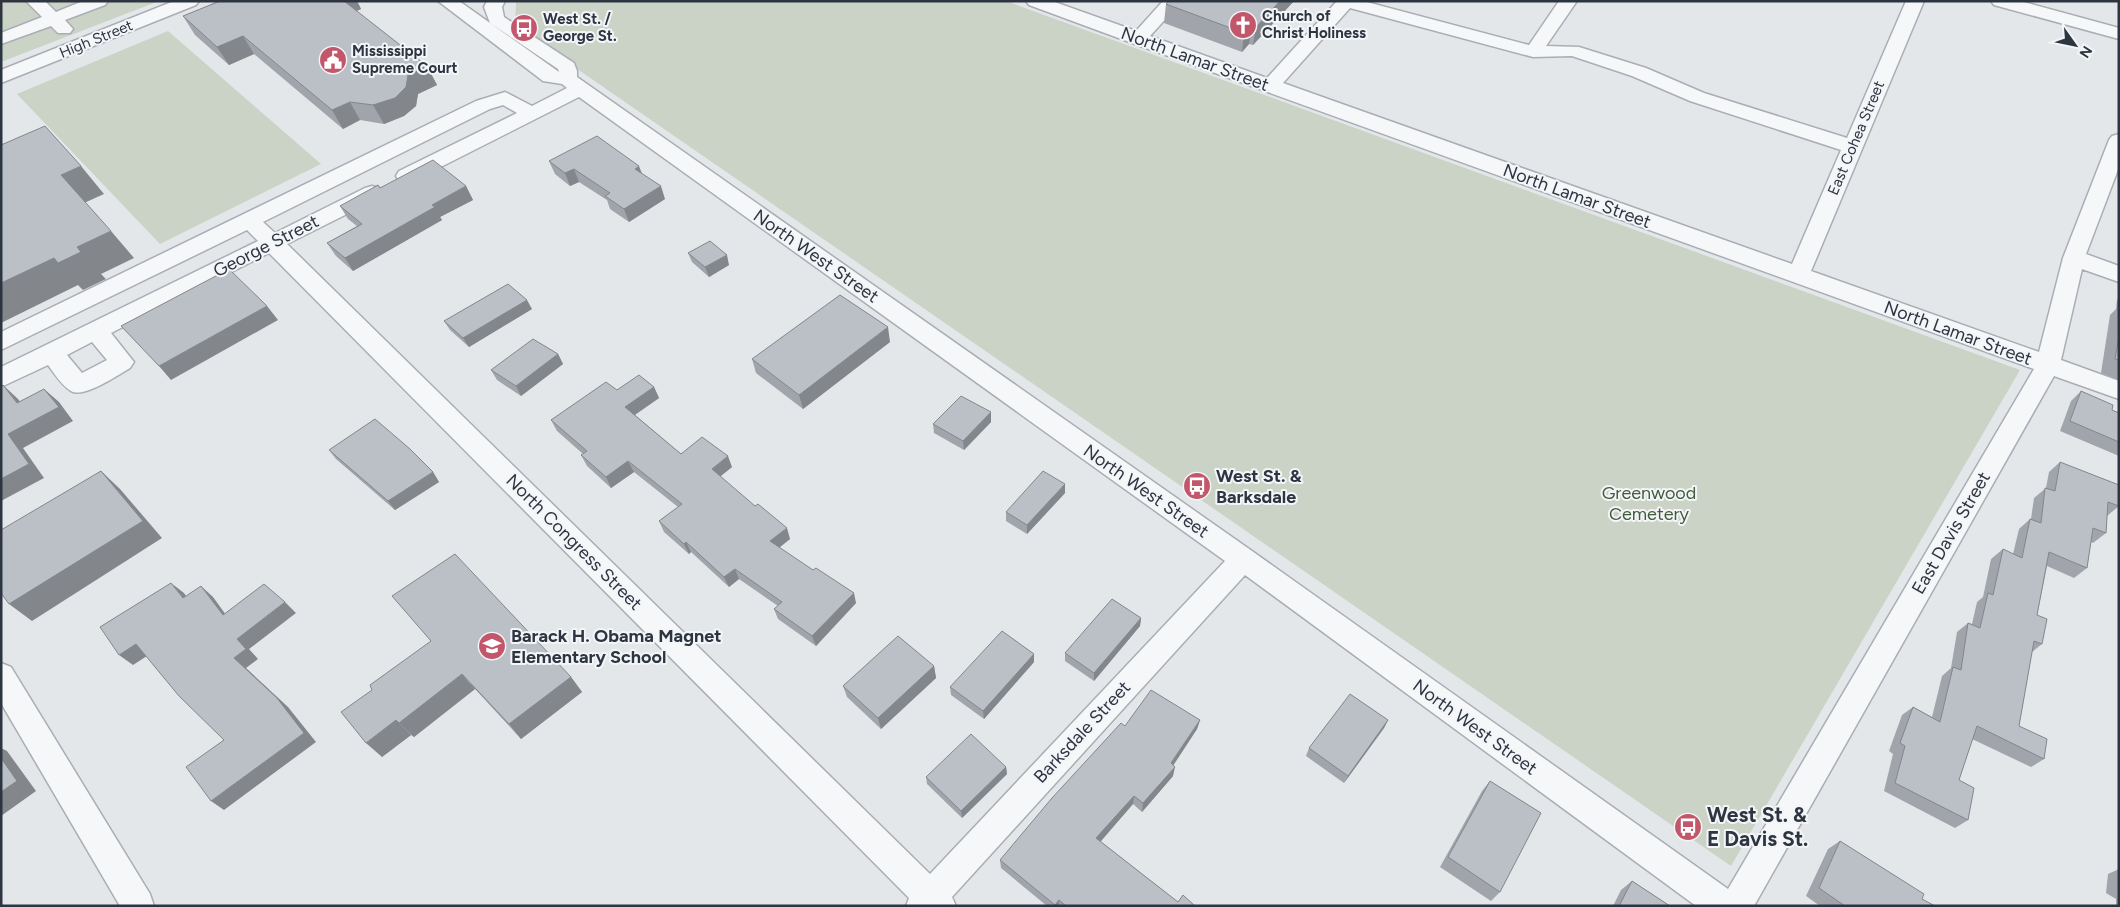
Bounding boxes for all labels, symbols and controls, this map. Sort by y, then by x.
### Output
place label: Church of Christ Holiness [1262,7,1366,42]
place label: West St. / George St. [543,10,617,45]
church icon: Church of Christ Holiness [1228,10,1258,40]
bus stop icon: West St. / George St. [509,13,539,43]
street label: High Street [57,16,136,62]
north arrow [2050,20,2100,70]
street label: North Lamar Street [1118,22,1272,96]
place label: Mississippi Supreme Court [352,42,457,77]
text: N [2075,43,2096,61]
public building icon: Mississippi Supreme Court [318,45,348,75]
street label: East Cohea Street [1824,78,1888,198]
street label: North Lamar Street [1500,159,1654,233]
street label: North West Street [749,204,883,308]
street label: George Street [210,210,323,282]
street label: North Lamar Street [1881,296,2035,370]
street label: North West Street [1079,439,1213,543]
place label: West St. & Barksdale [1216,465,1302,508]
street label: East Davis Street [1907,468,1995,598]
street label: North Congress Street [501,469,647,615]
bus stop icon: West St. & Barksdale [1182,471,1212,501]
park label: Greenwood Cemetery [1602,482,1696,525]
place label: Barack H. Obama Magnet Elementary School [511,625,721,668]
school or university icon: Barack H. Obama Magnet Elementary School [477,631,507,661]
street label: North West Street [1409,675,1542,780]
street label: Barksdale Street [1029,676,1135,788]
place label: West St. & E Davis St. [1707,802,1808,851]
bus stop icon: West St. & E Davis St. [1673,812,1703,842]

